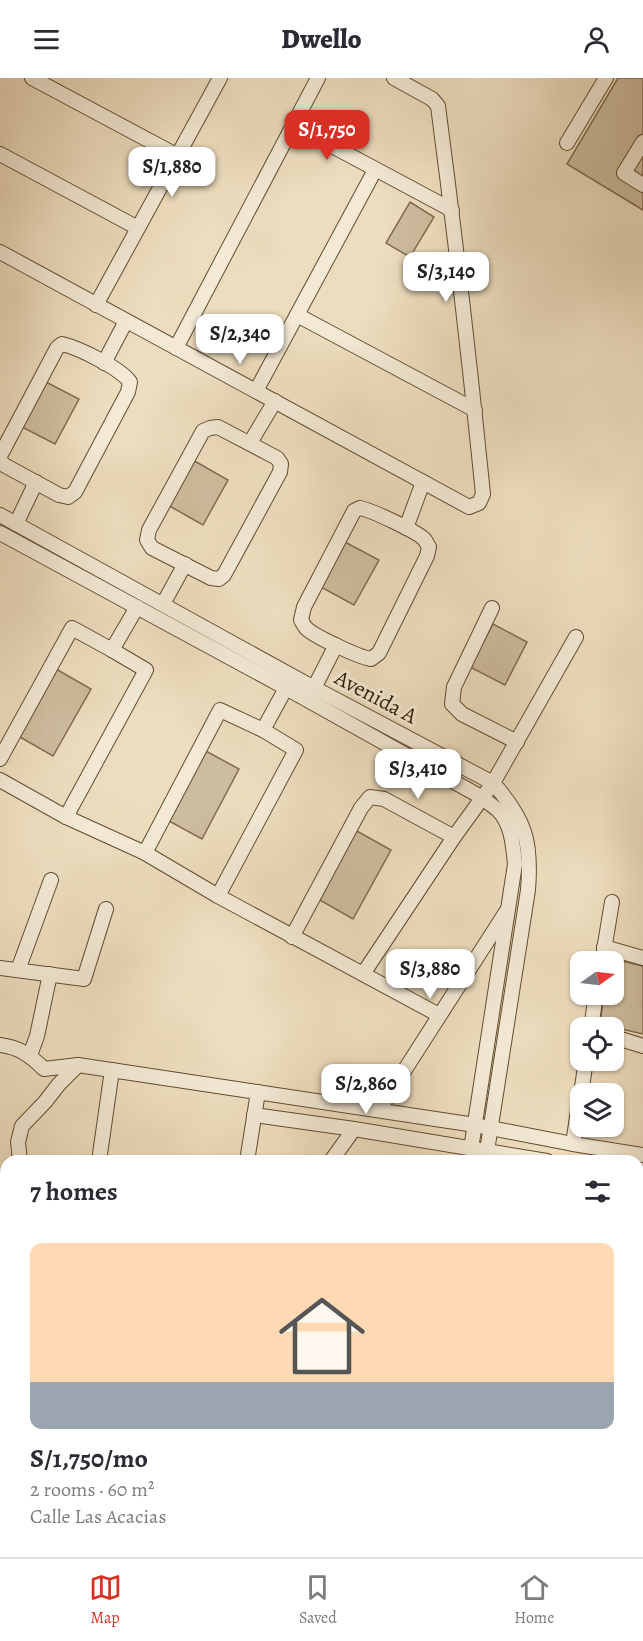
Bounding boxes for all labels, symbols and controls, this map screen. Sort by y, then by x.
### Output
text: Dwello [281,21,362,57]
icon: menu [30,23,63,56]
icon: person [580,23,613,56]
pin: S/1,750 [272,110,382,161]
text: S/1,750 [298,116,356,143]
pin: S/1,880 [117,147,227,198]
text: S/1,880 [142,153,202,180]
pin: S/3,140 [391,252,501,303]
text: S/3,140 [417,258,475,285]
pin: S/2,340 [185,314,295,365]
text: S/2,340 [210,320,270,347]
street label: Avenida A [329,662,423,732]
pin: S/3,410 [363,749,473,800]
text: S/3,410 [389,755,447,782]
pin: S/3,880 [375,949,485,1000]
north arrow [570,951,624,1005]
map controls [570,951,624,1137]
text: S/3,880 [400,955,460,982]
button: locate [570,1017,624,1071]
pin: S/2,860 [311,1064,421,1115]
text: S/2,860 [335,1070,397,1097]
button: layers [570,1083,624,1137]
text: 7 homes [30,1174,118,1209]
icon: filters [581,1175,614,1208]
icon: home [268,1282,376,1390]
text: S/1,750/mo [30,1441,148,1476]
text: 2 rooms · 60 m² [30,1476,154,1503]
text: Calle Las Acacias [30,1503,166,1530]
tab: Map [89,1571,122,1629]
tab: Saved [299,1571,337,1629]
tab: Home [514,1571,554,1629]

